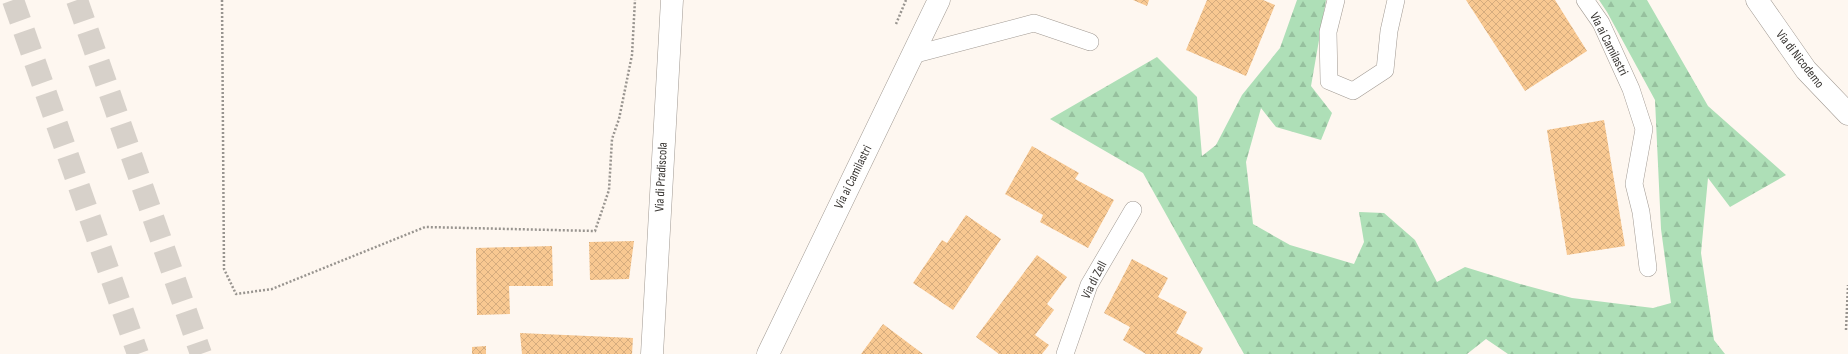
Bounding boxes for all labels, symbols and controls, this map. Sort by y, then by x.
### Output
street label: Via ai Camilastri [1586,10,1632,78]
street label: Via di Nicodemo [1772,27,1828,91]
street label: Via di Pradiscola [651,142,671,212]
street label: Via ai Camilastri [831,143,875,211]
street label: Via di Zell [1078,258,1110,302]

